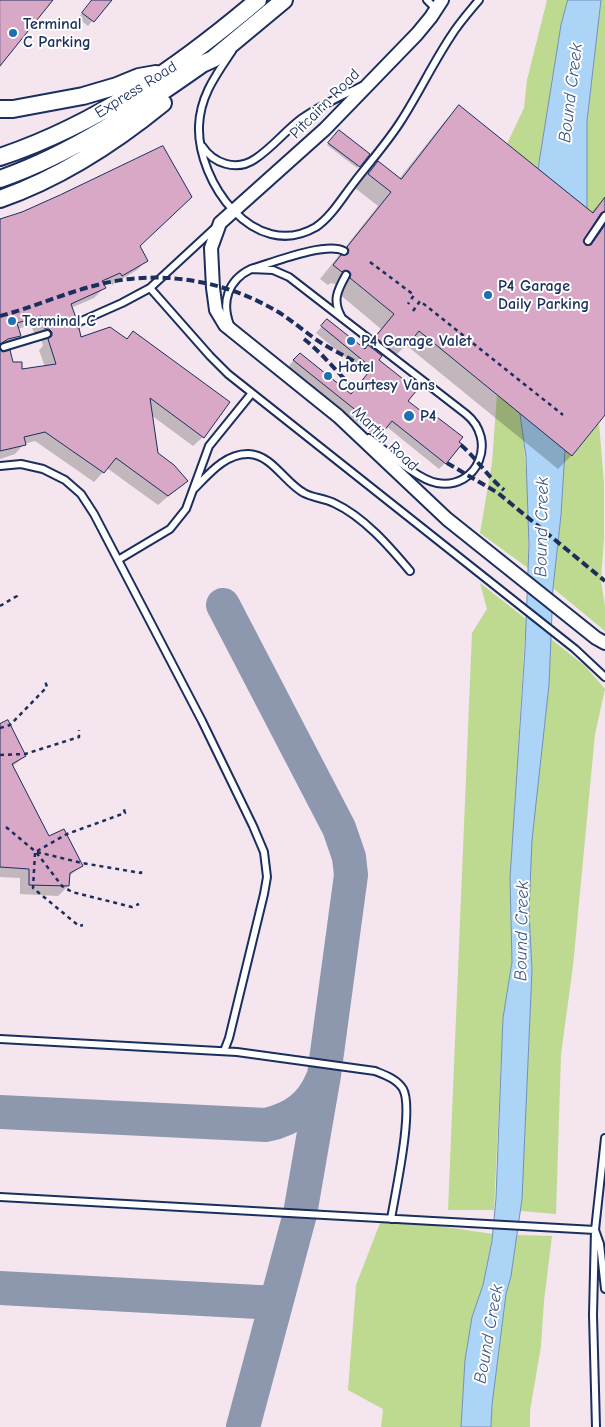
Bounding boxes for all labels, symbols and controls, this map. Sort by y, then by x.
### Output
place label: Terminal C Parking [23,14,91,52]
marker: Terminal C Parking [7,27,19,39]
water label: Bound Creek [554,42,588,144]
street label: Express Road [91,57,181,123]
street label: Pitcairn Road [286,65,364,143]
place label: P4 Garage Daily Parking [498,276,589,314]
marker: P4 Garage Daily Parking [482,289,494,301]
place label: Terminal C [22,311,96,331]
marker: Terminal C [6,315,18,327]
place label: P4 Garage Valet [361,331,472,351]
marker: P4 Garage Valet [345,335,357,347]
place label: Hotel Courtesy Vans [338,357,435,395]
marker: Hotel Courtesy Vans [322,370,334,382]
street label: Martin Road [348,403,422,475]
place label: P4 [420,406,436,426]
marker: P4 [402,409,416,423]
water label: Bound Creek [530,477,554,577]
water label: Bound Creek [510,881,534,981]
water label: Bound Creek [470,1283,508,1385]

